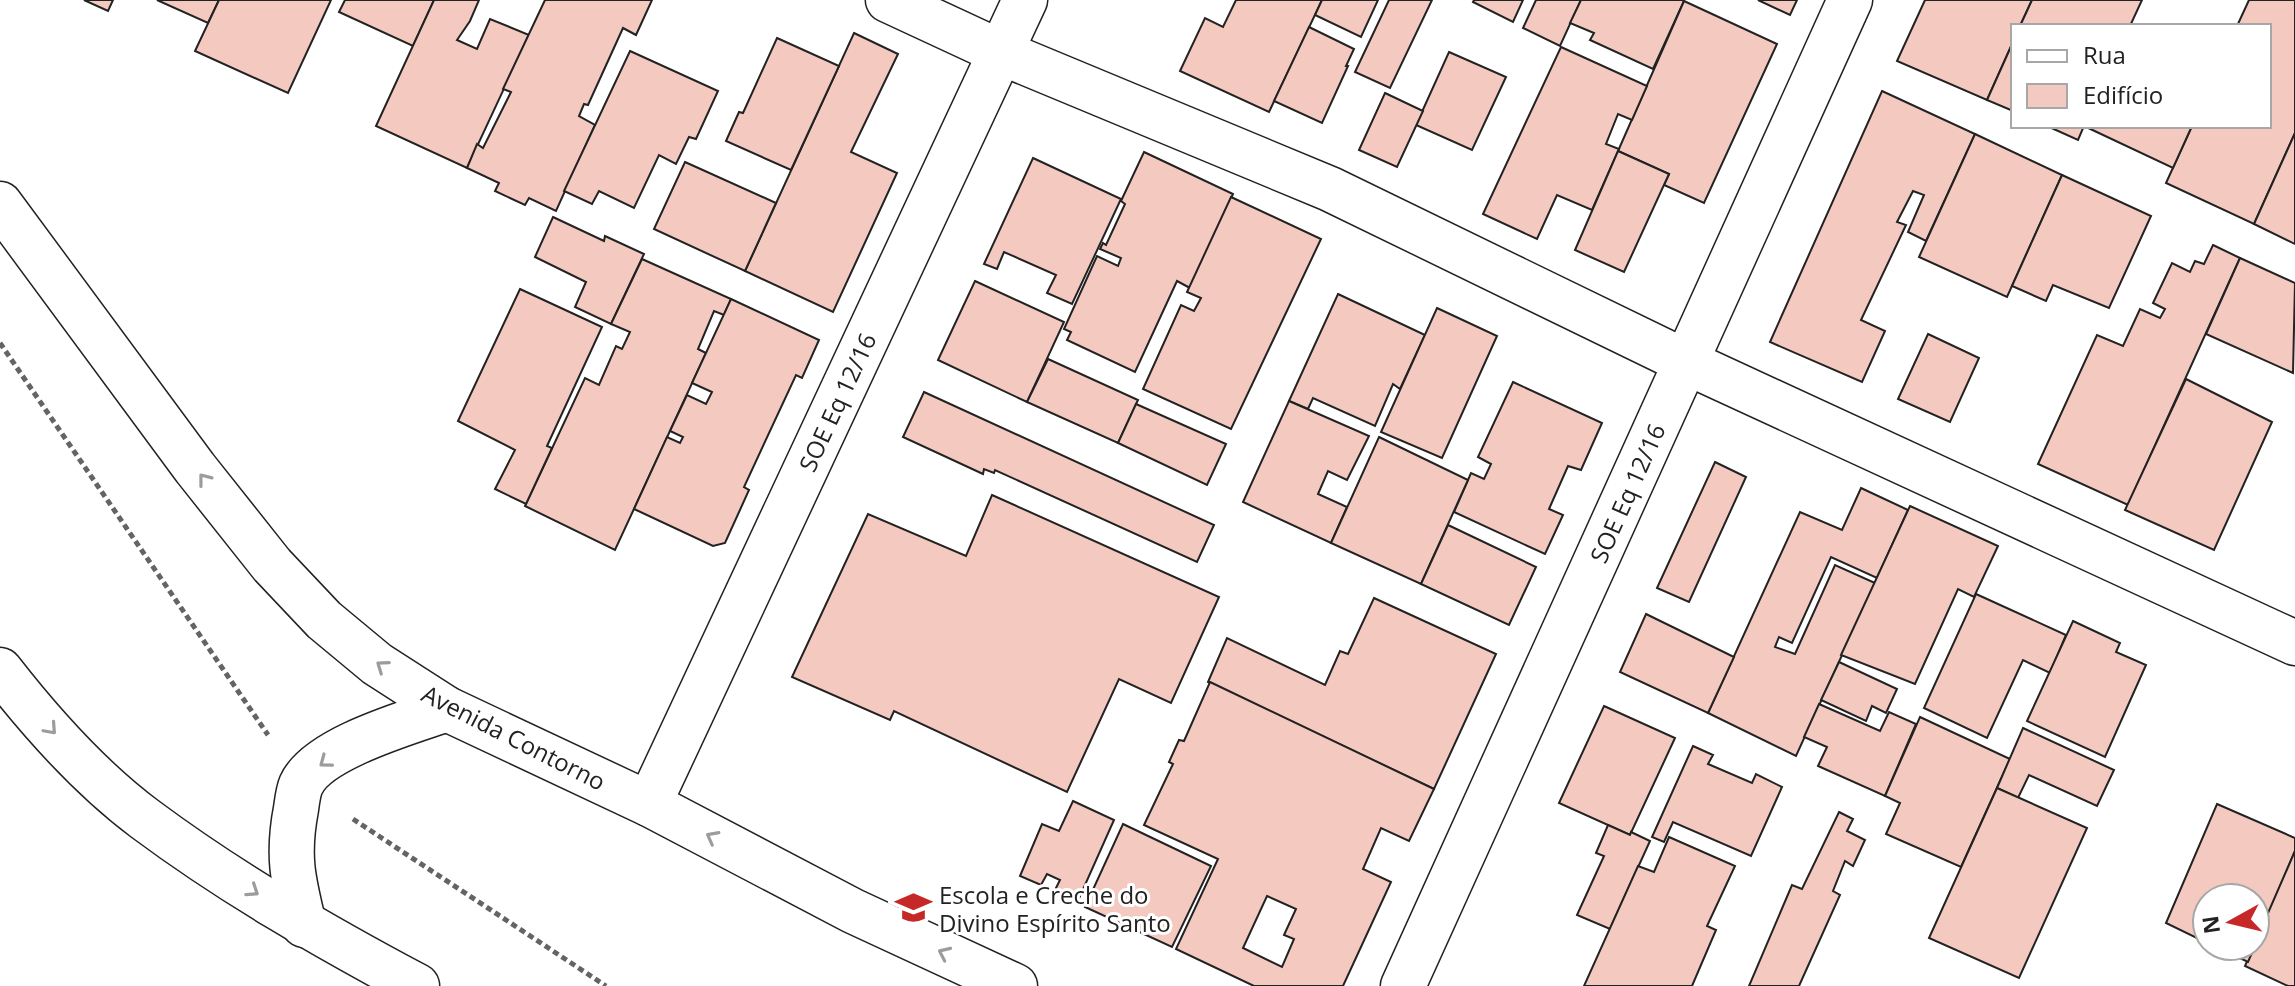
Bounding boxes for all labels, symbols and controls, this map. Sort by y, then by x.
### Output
legend [2011,24,2271,128]
text: Rua [2083,38,2126,71]
text: Edifício [2083,78,2163,111]
street label: SOE Eq 12/16 [790,327,884,477]
street label: SOE Eq 12/16 [1582,418,1672,568]
one-way arrow [199,473,213,488]
one-way arrow [376,661,390,676]
street label: Avenida Contorno [417,676,611,798]
one-way arrow [42,720,57,734]
one-way arrow [319,752,334,766]
one-way arrow [706,831,720,846]
place label: Escola e Creche do Divino Espírito Santo [939,878,1171,939]
one-way arrow [244,881,259,896]
north arrow [2191,882,2271,962]
school or university icon: Escola e Creche do Divino Espírito Santo [894,889,932,927]
text: N [2194,914,2226,936]
one-way arrow [938,947,953,963]

